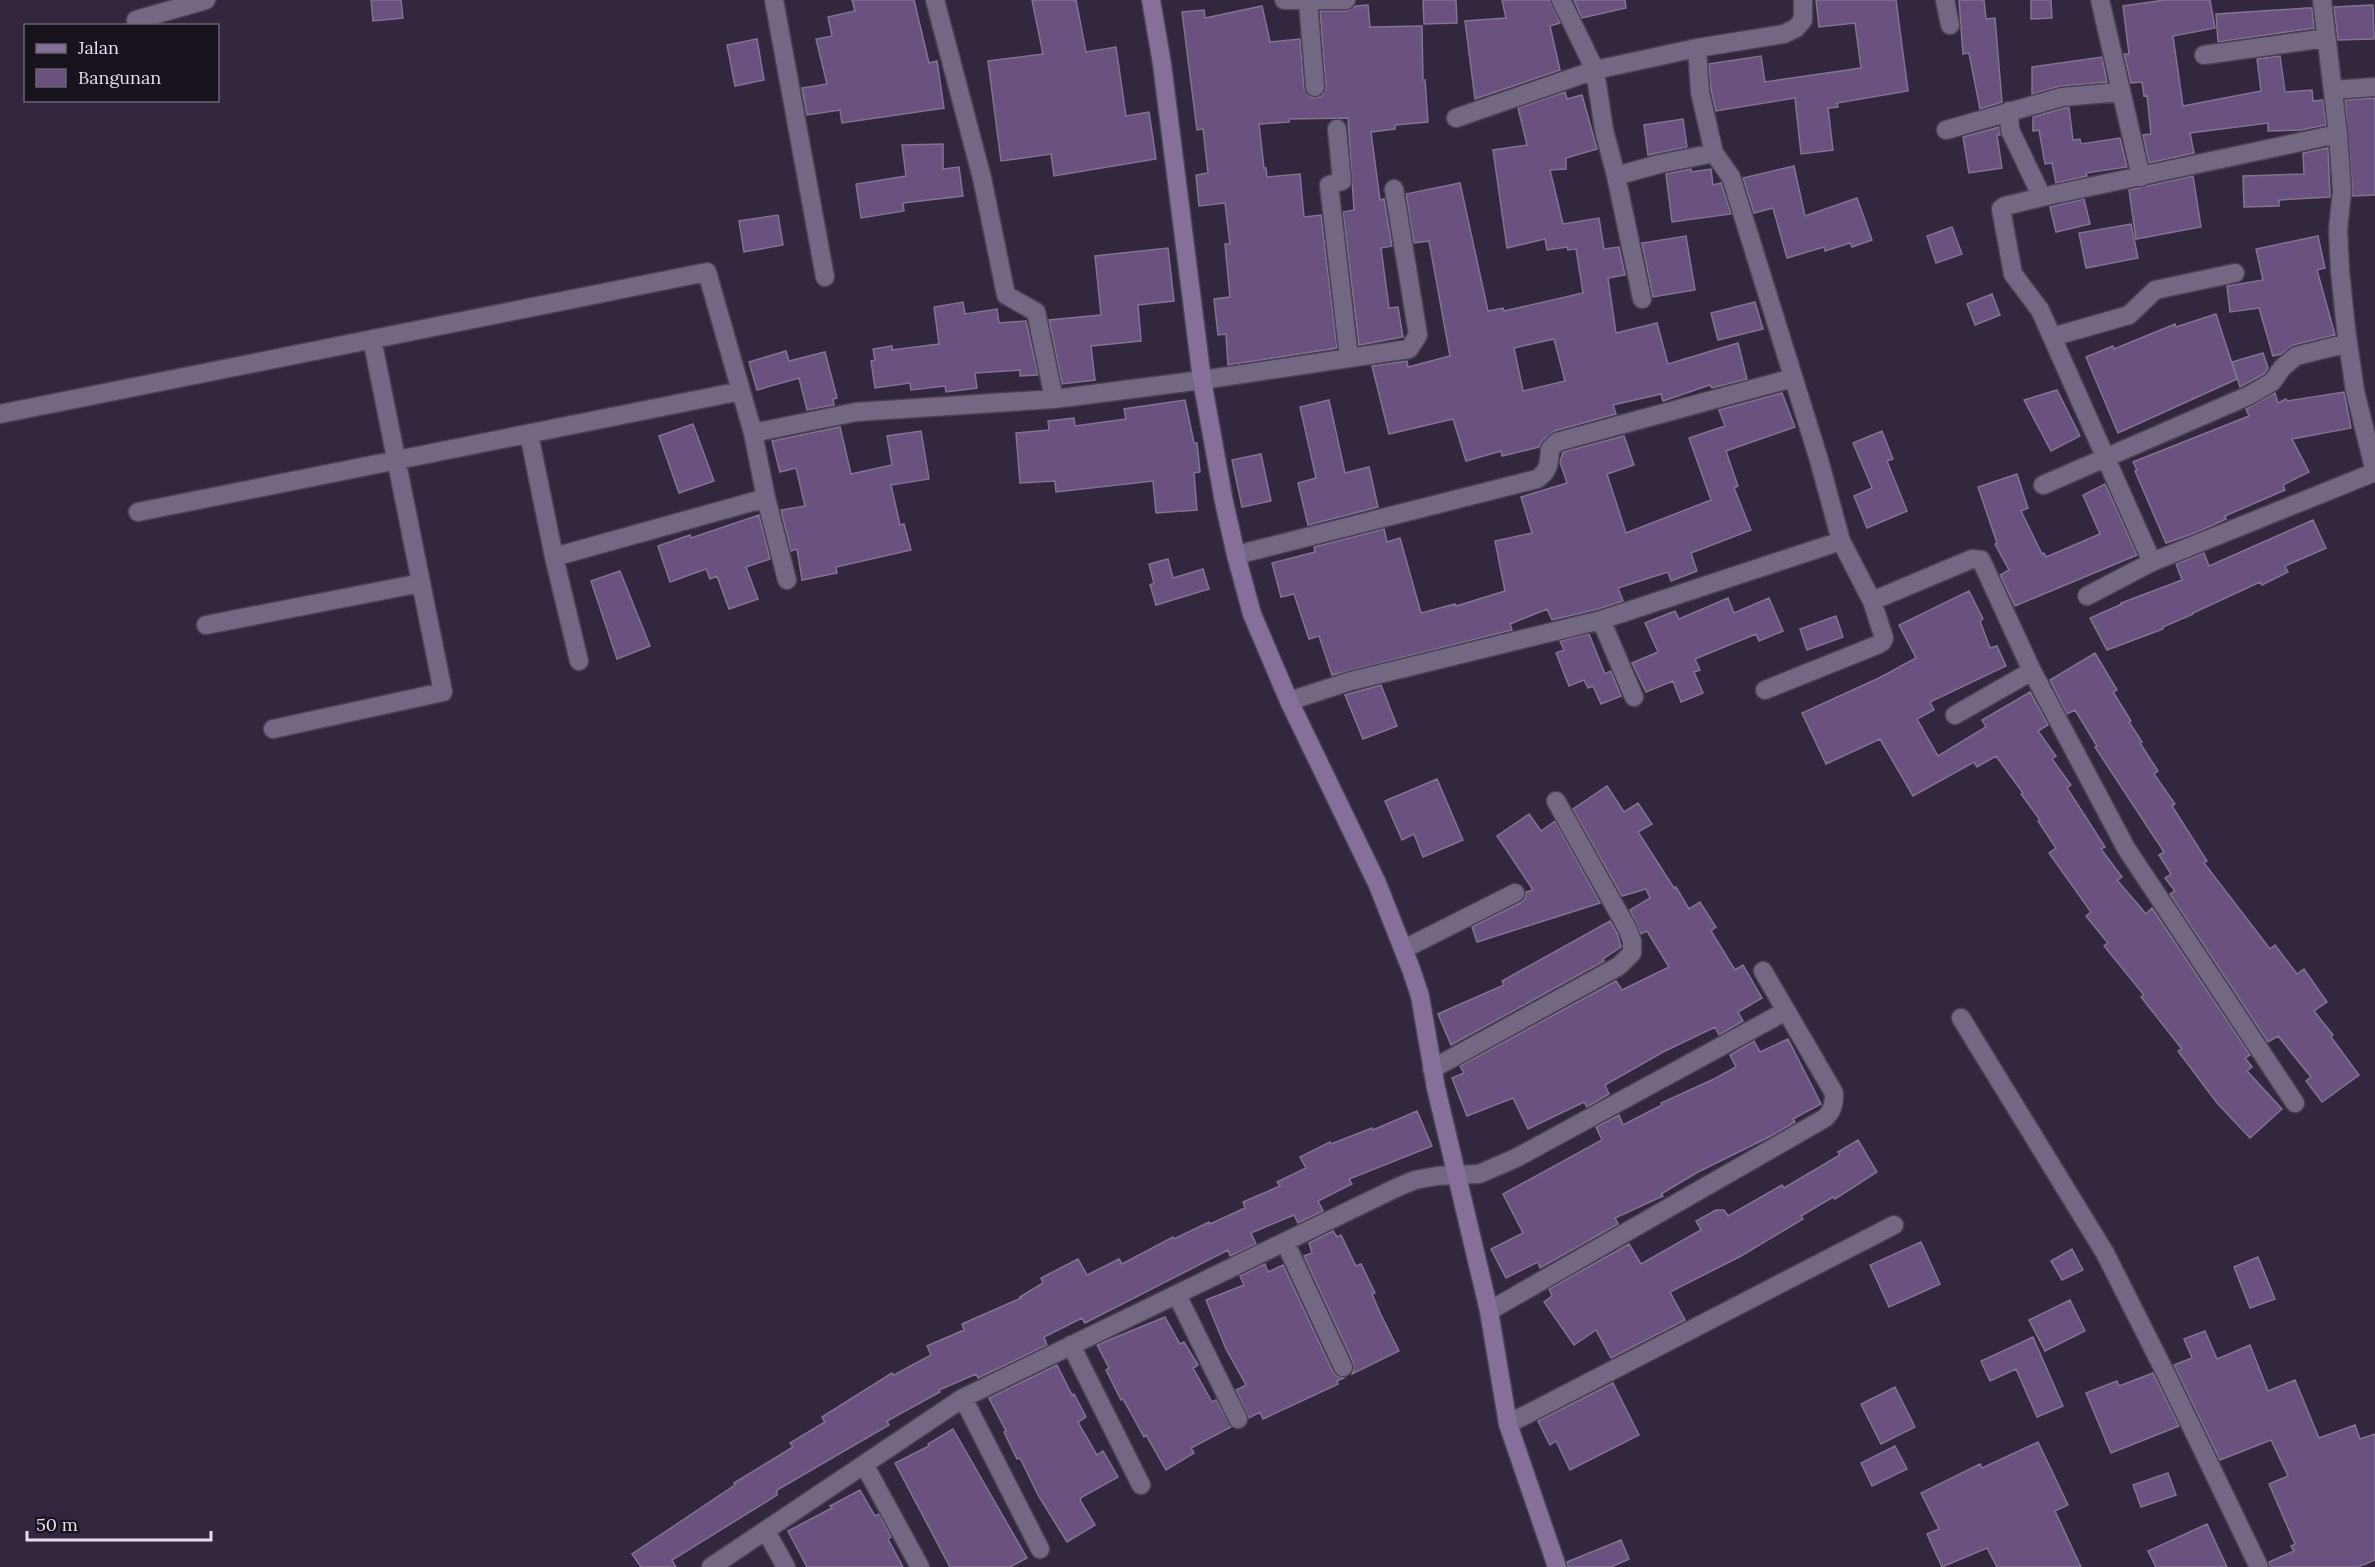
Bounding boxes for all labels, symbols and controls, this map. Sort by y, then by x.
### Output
legend [24,24,219,102]
text: Jalan [77,36,119,59]
text: Bangunan [78,66,161,89]
scale bar [27,1504,212,1542]
text: 50 m [36,1513,78,1536]

